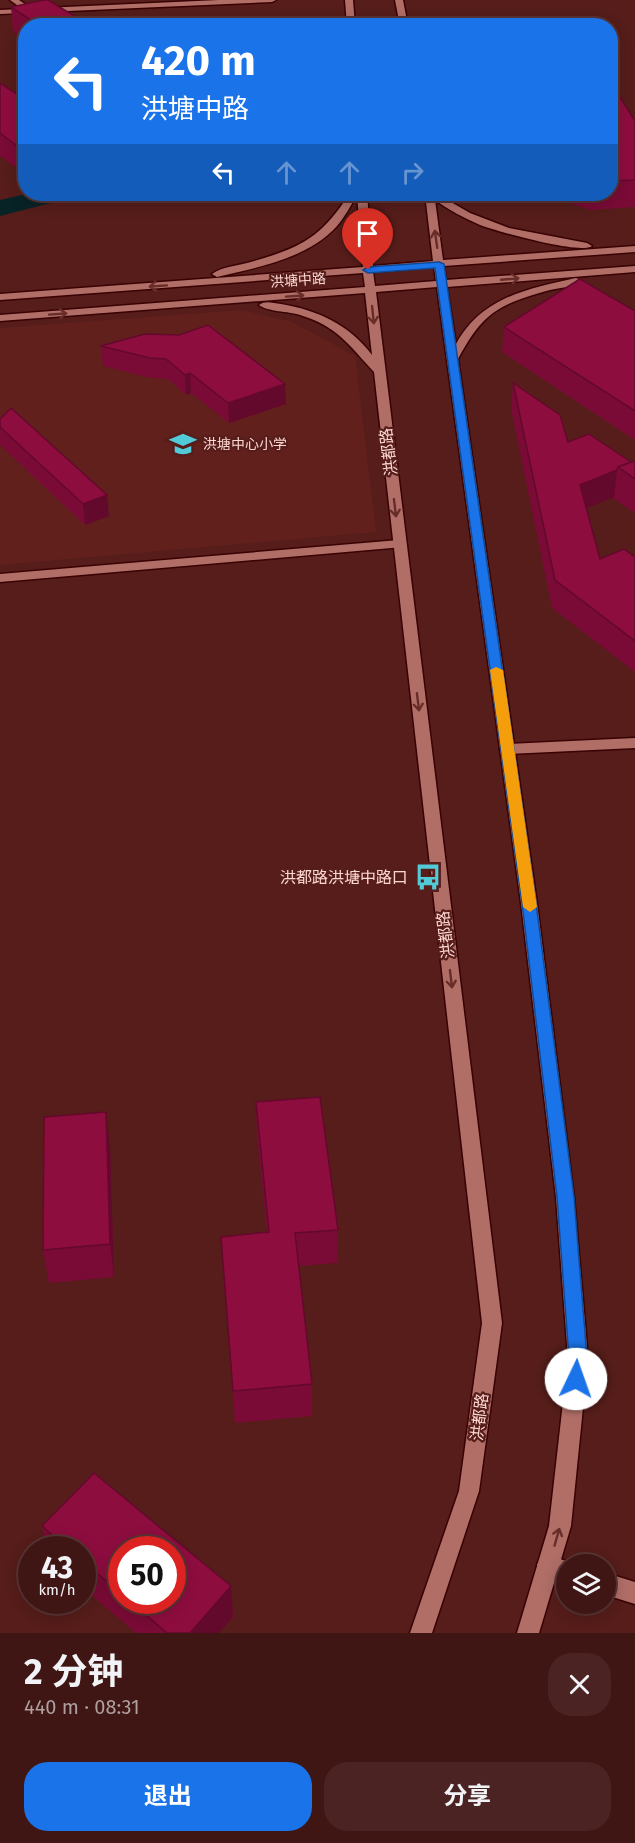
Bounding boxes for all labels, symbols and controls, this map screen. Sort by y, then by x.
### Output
text: 420 m [141,36,256,86]
icon: left [42,42,120,120]
text: 洪塘中路 [141,93,249,125]
icon: left [207,156,240,189]
icon: ahead [270,156,303,189]
icon: ahead [333,156,366,189]
icon: right [396,156,429,189]
pin [342,208,393,270]
icon: arrive [351,217,384,250]
one-way arrow [430,230,441,250]
street label: 洪塘中路 [270,270,327,291]
one-way arrow [500,273,519,284]
one-way arrow [148,280,168,291]
one-way arrow [284,290,304,301]
one-way arrow [367,304,378,324]
one-way arrow [48,308,68,319]
street label: 洪都路 [376,427,401,477]
school or university icon: 洪塘中心小学 [168,429,198,459]
place label: 洪塘中心小学 [203,436,287,453]
one-way arrow [389,498,400,518]
one-way arrow [412,692,423,711]
bus stop icon: 洪都路洪塘中路口 [413,862,443,892]
place label: 洪都路洪塘中路口 [280,868,408,887]
street label: 洪都路 [433,910,458,960]
one-way arrow [445,969,456,988]
position arrow [544,1347,608,1411]
street label: 洪都路 [467,1392,492,1442]
one-way arrow [552,1528,563,1547]
speed limit sign: 50 [108,1536,186,1614]
text: 43 [41,1550,73,1586]
map controls [556,1554,616,1614]
button: layers [556,1554,616,1614]
text: km/h [38,1581,76,1599]
text: 2 分钟 [24,1650,123,1694]
button: close [548,1653,611,1716]
text: 440 m · 08:31 [24,1695,140,1719]
button: 退出 [24,1762,312,1831]
button: 分享 [324,1762,611,1831]

